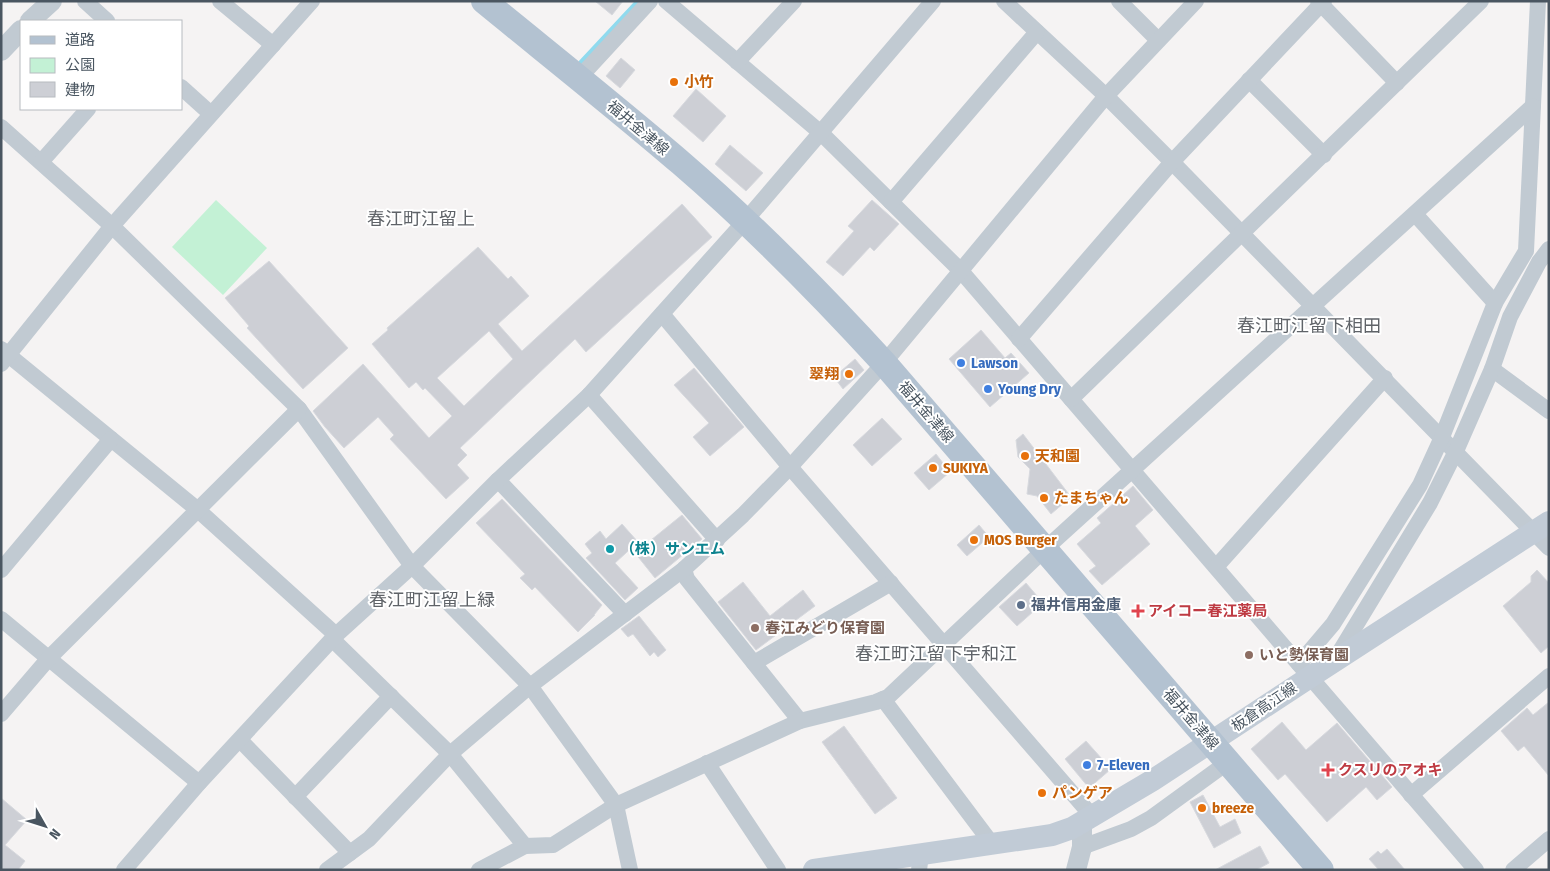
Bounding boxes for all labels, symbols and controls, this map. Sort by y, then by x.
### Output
legend [20,20,182,110]
text: 道路 [65,31,95,49]
text: 公園 [65,56,95,74]
place label: 小竹 [684,73,714,91]
marker: 小竹 [668,76,680,88]
text: 建物 [65,81,95,99]
street label: 福井金津線 [603,97,673,159]
district label: 春江町江留上 [367,208,475,230]
district label: 春江町江留下相田 [1237,315,1381,337]
place label: Lawson [971,354,1018,372]
marker: Lawson [955,357,967,369]
place label: 翠翔 [809,365,839,383]
marker: 翠翔 [843,368,855,380]
street label: 福井金津線 [895,378,957,446]
place label: Young Dry [997,380,1062,398]
marker: Young Dry [982,383,994,395]
place label: 天和園 [1035,447,1080,465]
marker: 天和園 [1019,450,1031,462]
place label: SUKIYA [943,459,989,477]
marker: SUKIYA [927,462,939,474]
place label: たまちゃん [1054,489,1129,507]
marker: たまちゃん [1038,492,1050,504]
place label: MOS Burger [984,531,1057,549]
marker: MOS Burger [968,534,980,546]
place label: （株）サンエム [620,540,725,558]
marker: （株）サンエム [604,543,616,555]
district label: 春江町江留上緑 [369,589,495,611]
place label: 福井信用金庫 [1030,596,1121,614]
marker: 福井信用金庫 [1015,599,1027,611]
place label: アイコー春江薬局 [1148,602,1267,620]
marker: アイコー春江薬局 [1132,605,1144,617]
place label: 春江みどり保育園 [765,619,885,637]
marker: 春江みどり保育園 [749,622,761,634]
district label: 春江町江留下宇和江 [855,643,1017,665]
place label: いと勢保育園 [1259,646,1349,664]
marker: いと勢保育園 [1243,649,1255,661]
street label: 板倉高江線 [1228,679,1300,735]
street label: 福井金津線 [1160,685,1222,753]
place label: 7-Eleven [1097,756,1150,774]
marker: 7-Eleven [1081,759,1093,771]
place label: クスリのアオキ [1338,761,1443,779]
marker: クスリのアオキ [1322,764,1334,776]
place label: パンゲア [1052,784,1113,802]
marker: パンゲア [1036,787,1048,799]
place label: breeze [1212,799,1254,817]
north arrow [20,801,70,851]
marker: breeze [1196,802,1208,814]
text: N [45,825,64,842]

